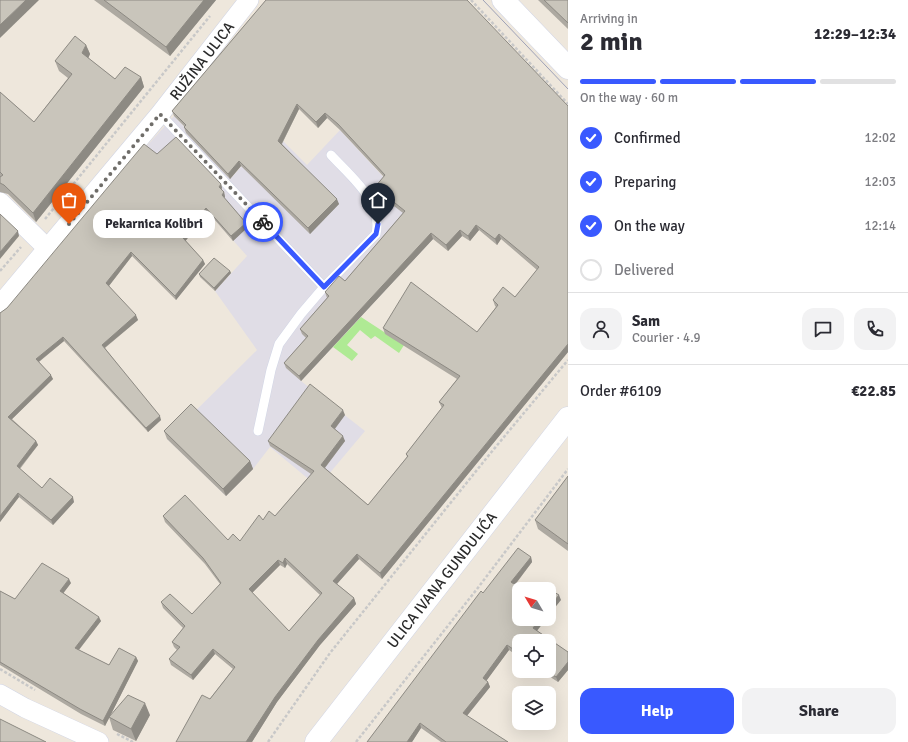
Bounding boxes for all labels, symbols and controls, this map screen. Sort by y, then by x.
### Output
text: Arriving in [580,11,638,27]
street label: RUŽINA ULICA [166,18,238,104]
text: 12:29–12:34 [814,25,896,43]
text: 2 min [580,26,643,58]
text: On the way · 60 m [580,90,678,106]
icon: check [580,127,602,149]
text: Confirmed [614,129,681,147]
text: 12:02 [864,130,896,146]
icon: check [580,171,602,193]
text: Preparing [614,173,677,191]
text: 12:03 [864,174,896,190]
pin [52,183,86,224]
pin [361,183,395,224]
icon: bag [58,189,80,211]
icon: home [367,189,389,211]
courier [243,202,283,242]
callout: Pekarnica Kolibri [93,210,215,238]
icon: bike [252,211,274,233]
icon: check [580,215,602,237]
text: Pekarnica Kolibri [105,216,203,232]
text: On the way [614,217,685,235]
text: 12:14 [864,218,896,234]
text: Delivered [614,261,674,279]
button: person [580,308,622,350]
button: chat [802,308,844,350]
button: phone [854,308,896,350]
text: Sam [632,312,660,330]
text: Courier · 4.9 [632,330,701,346]
text: Order #6109 [580,382,662,400]
text: €22.85 [851,382,896,400]
street label: ULICA IVANA GUNDULIĆA [383,508,501,652]
north arrow [512,582,556,626]
map controls [512,582,556,730]
button: locate [512,634,556,678]
button: layers [512,686,556,730]
button: Help [580,688,734,734]
button: Share [742,688,896,734]

